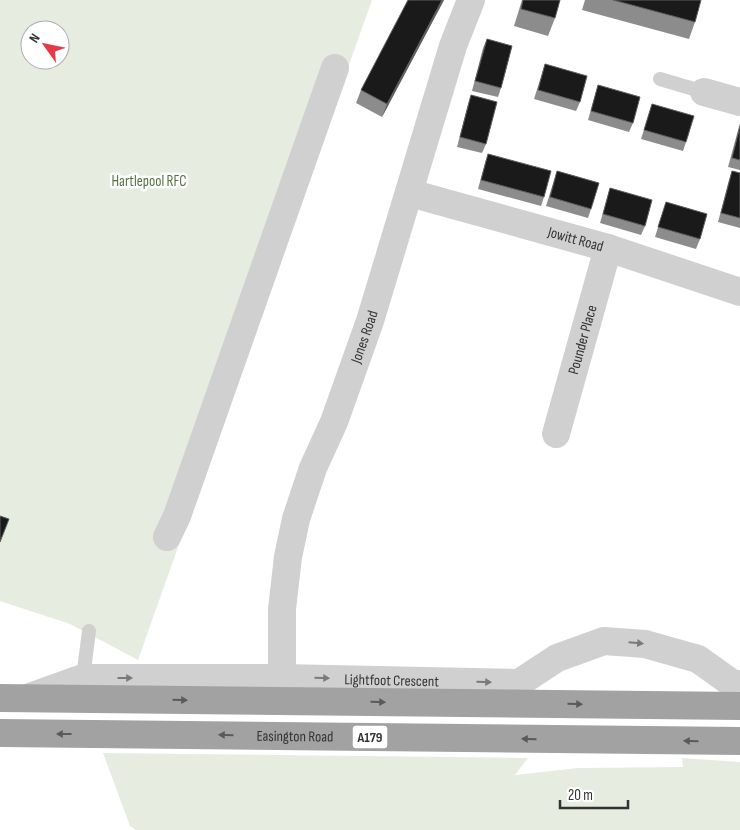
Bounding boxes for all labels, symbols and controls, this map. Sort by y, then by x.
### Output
north arrow [20,20,70,70]
text: N [25,30,44,46]
park label: Hartlepool RFC [111,172,187,191]
street label: Jowitt Road [545,222,606,256]
street label: Pounder Place [564,303,601,376]
street label: Jones Road [346,308,382,367]
one-way arrow [629,640,645,648]
street label: Lightfoot Crescent [344,670,440,691]
one-way arrow [117,674,133,682]
one-way arrow [314,675,330,683]
one-way arrow [477,679,493,687]
one-way arrow [173,696,189,704]
one-way arrow [370,698,386,706]
one-way arrow [568,700,584,708]
street label: Easington Road [256,726,334,746]
road number: A179 [352,726,388,749]
one-way arrow [56,730,72,738]
one-way arrow [218,731,234,739]
one-way arrow [521,735,537,743]
one-way arrow [683,737,699,745]
scale bar [560,778,628,810]
text: 20 m [568,786,593,805]

